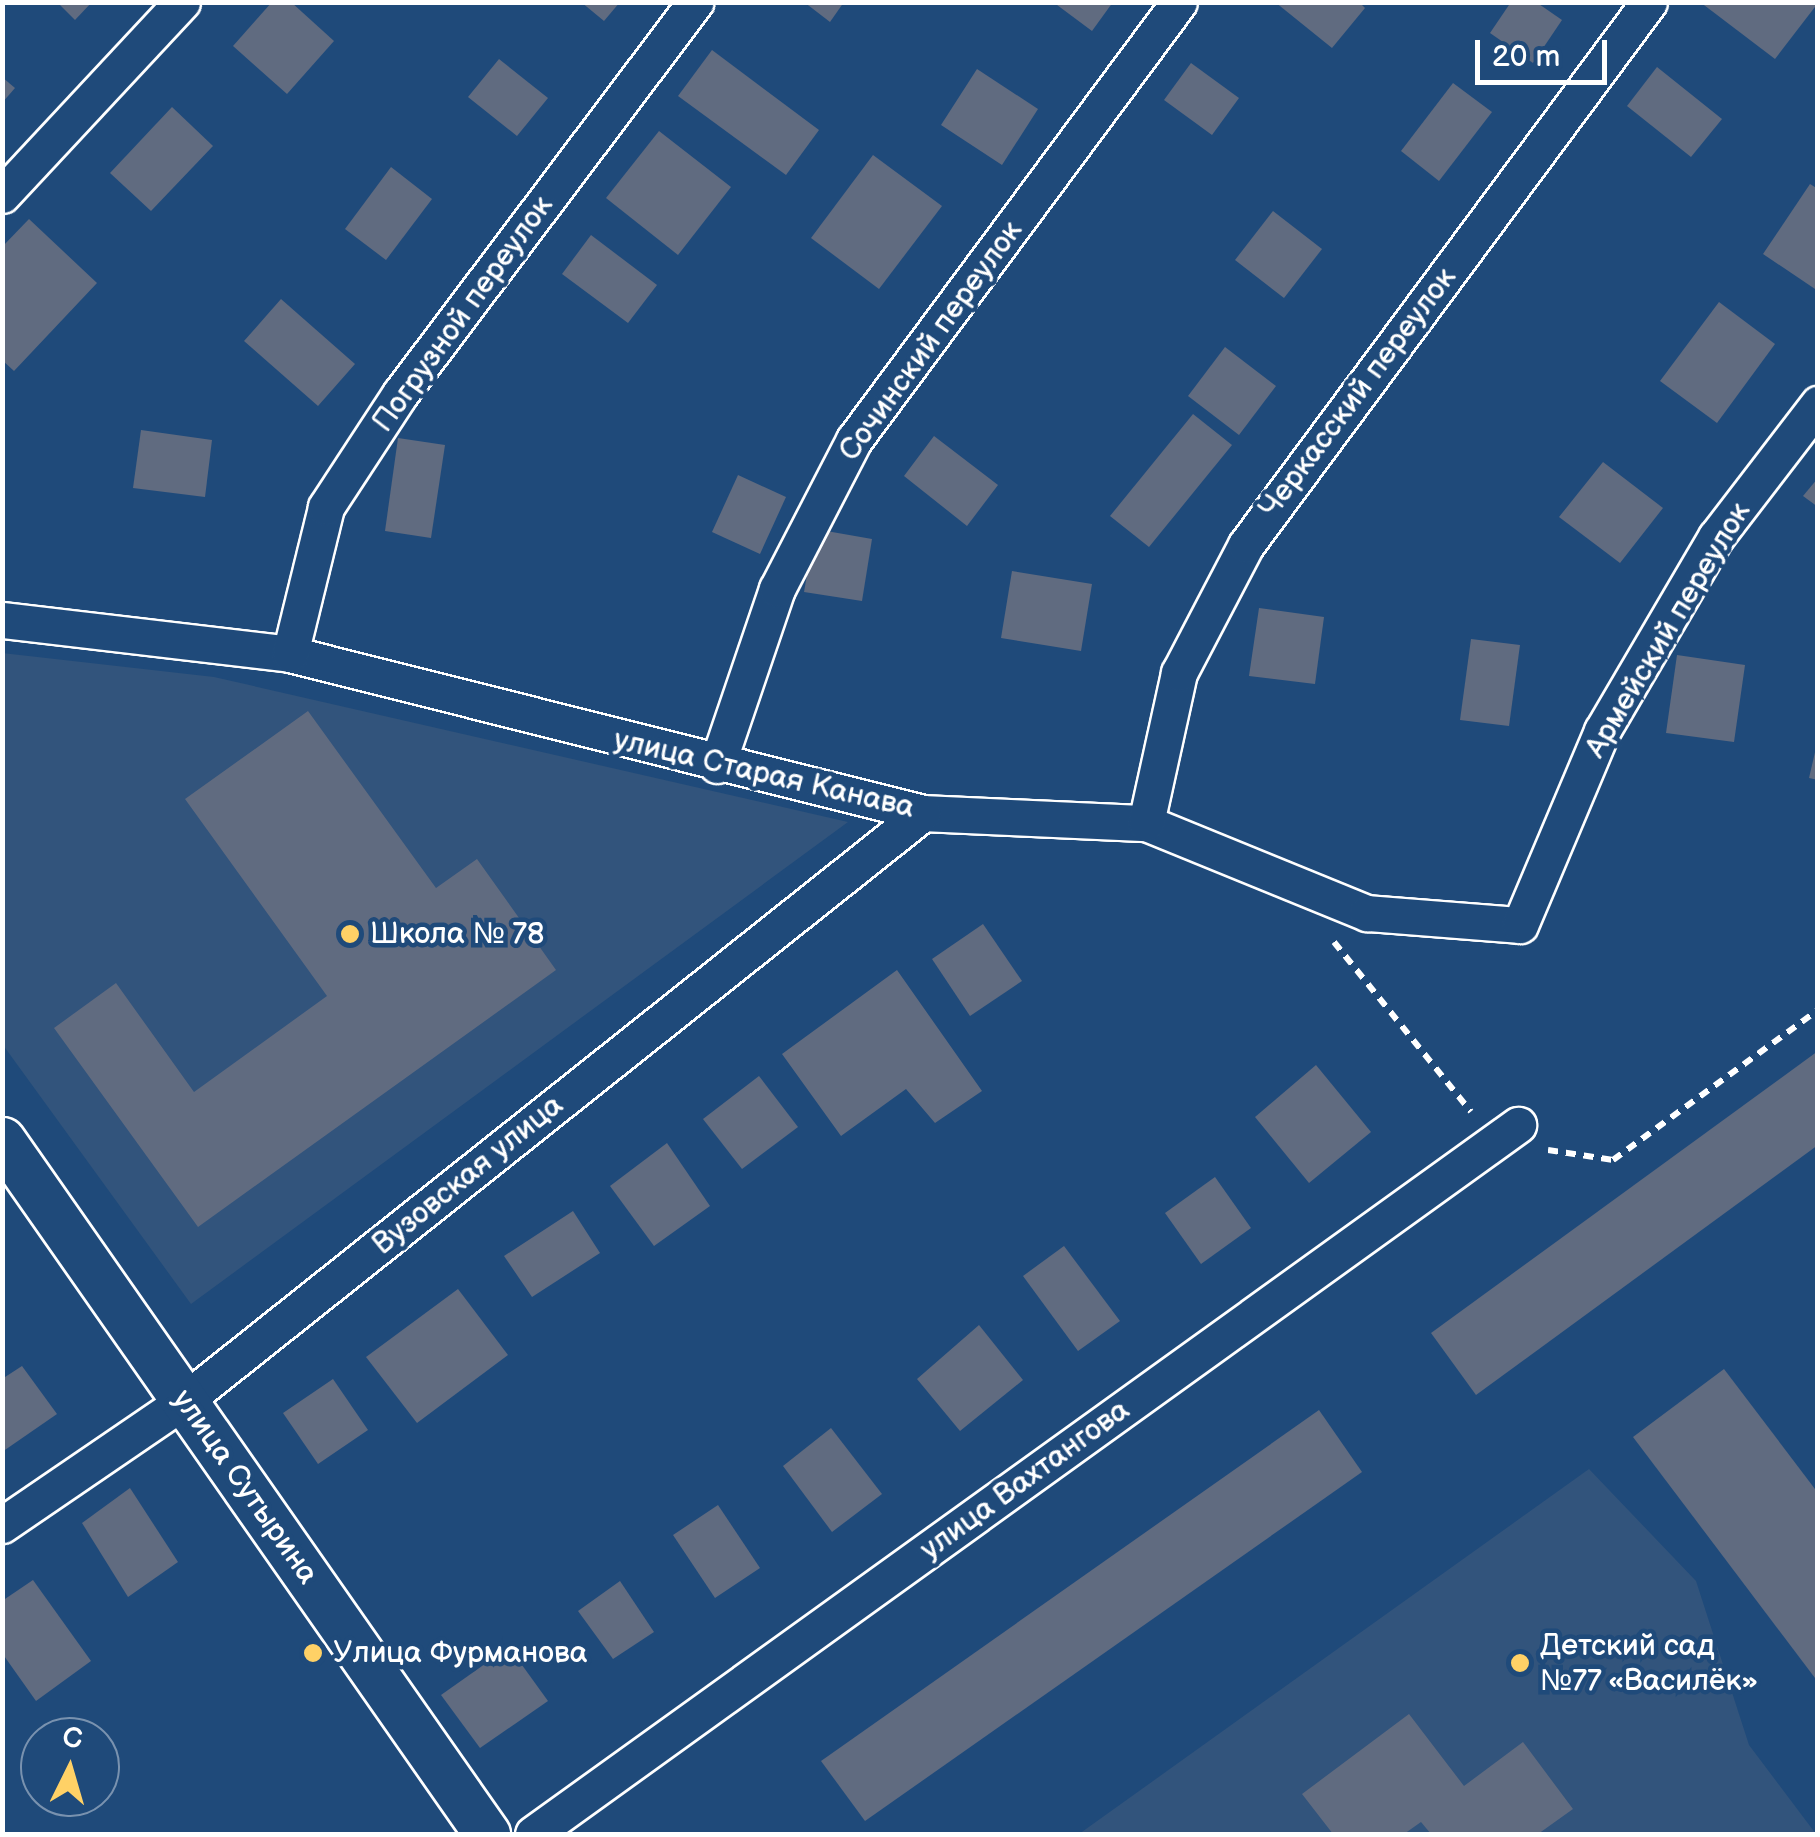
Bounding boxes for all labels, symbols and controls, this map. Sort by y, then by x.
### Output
scale bar [1480,20,1612,82]
text: 20 m [1492,39,1560,75]
street label: Погрузной переулок [365,189,561,439]
street label: Сочинский переулок [832,214,1030,468]
street label: Черкасский переулок [1252,261,1464,525]
street label: Армейский переулок [1577,496,1759,764]
street label: улица Старая Канава [610,722,918,826]
place label: Школа № 78 [370,916,545,952]
marker: Школа № 78 [339,923,361,945]
street label: Вузовская улица [366,1087,570,1263]
street label: улица Сутырина [165,1383,325,1591]
street label: улица Вахтангова [913,1392,1137,1568]
place label: Детский сад №77 «Василёк» [1540,1628,1760,1698]
place label: Улица Фурманова [333,1635,587,1671]
marker: Улица Фурманова [302,1642,324,1664]
marker: Детский сад №77 «Василёк» [1509,1652,1531,1674]
north arrow [20,1717,120,1817]
text: С [61,1721,84,1756]

